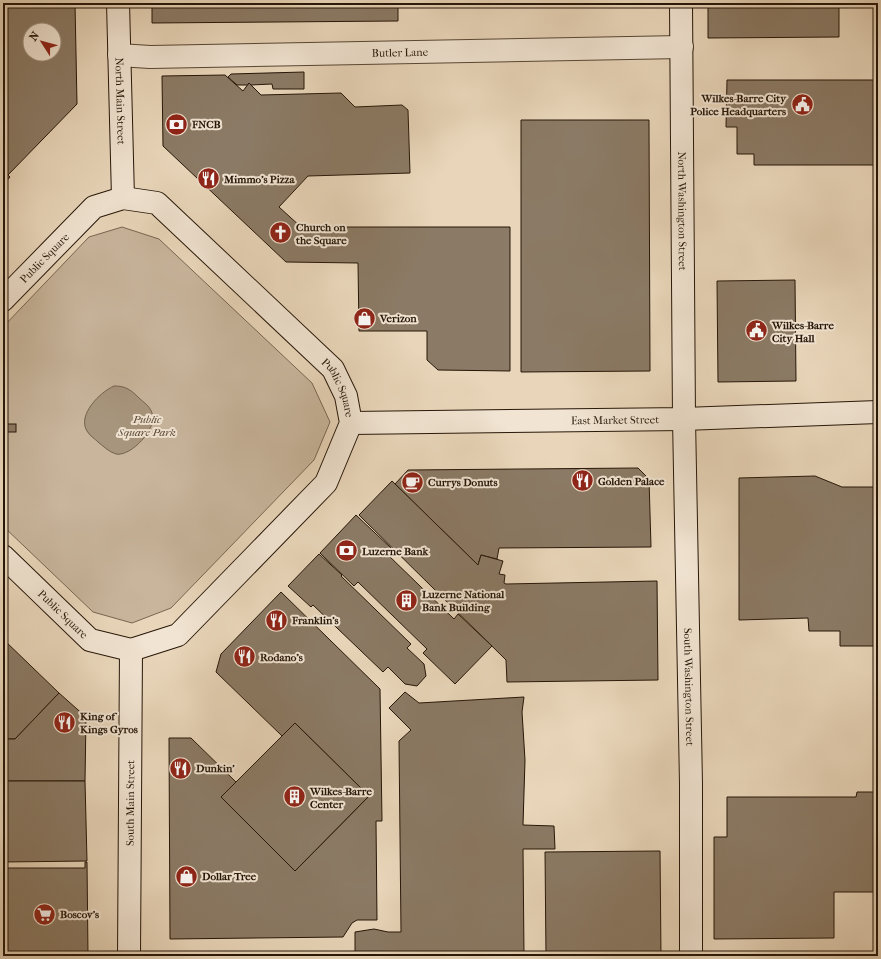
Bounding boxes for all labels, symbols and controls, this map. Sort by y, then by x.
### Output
north arrow [22,22,62,62]
text: N [27,29,42,44]
street label: Butler Lane [372,46,429,60]
street label: North Main Street [112,57,128,145]
public building icon: Wilkes-Barre City Police Headquarters [789,91,815,117]
place label: Wilkes-Barre City Police Headquarters [690,92,787,118]
bank icon: FNCB [164,111,190,137]
place label: FNCB [191,118,221,131]
street label: North Washington Street [675,151,689,271]
restaurant icon: Mimmo's Pizza [195,166,221,192]
place label: Mimmo's Pizza [223,173,295,186]
church icon: Church on the Square [267,220,293,246]
place label: Church on the Square [295,221,347,247]
street label: Public Square [17,230,72,286]
shop icon: Verizon [352,305,378,331]
place label: Verizon [379,312,417,325]
public building icon: Wilkes-Barre City Hall [743,318,769,344]
place label: Wilkes-Barre City Hall [771,319,834,345]
street label: Public Square [319,356,356,419]
park label: Public Square Park [117,413,176,439]
street label: East Market Street [571,413,659,427]
restaurant icon: Golden Palace [570,468,596,494]
cafe icon: Currys Donuts [400,469,426,495]
place label: Golden Palace [598,475,665,488]
place label: Currys Donuts [428,476,498,489]
bank icon: Luzerne Bank [334,538,360,564]
place label: Luzerne Bank [362,545,429,558]
street label: Public Square [35,587,91,642]
building icon: Luzerne National Bank Building [393,587,419,613]
place label: Luzerne National Bank Building [422,588,505,614]
restaurant icon: Franklin's [263,607,289,633]
place label: Franklin's [291,614,339,627]
street label: South Washington Street [681,628,696,746]
restaurant icon: Rodano's [232,644,258,670]
place label: Rodano's [260,651,303,664]
restaurant icon: King of Kings Gyros [52,709,78,735]
place label: King of Kings Gyros [80,710,138,736]
restaurant icon: Dunkin' [168,755,194,781]
street label: South Main Street [124,760,137,846]
place label: Dunkin' [195,762,235,775]
building icon: Wilkes-Barre Center [282,784,308,810]
place label: Wilkes-Barre Center [309,785,372,811]
shop icon: Dollar Tree [173,863,199,889]
place label: Dollar Tree [201,870,257,883]
supermarket icon: Boscov's [32,901,58,927]
place label: Boscov's [60,908,99,921]

